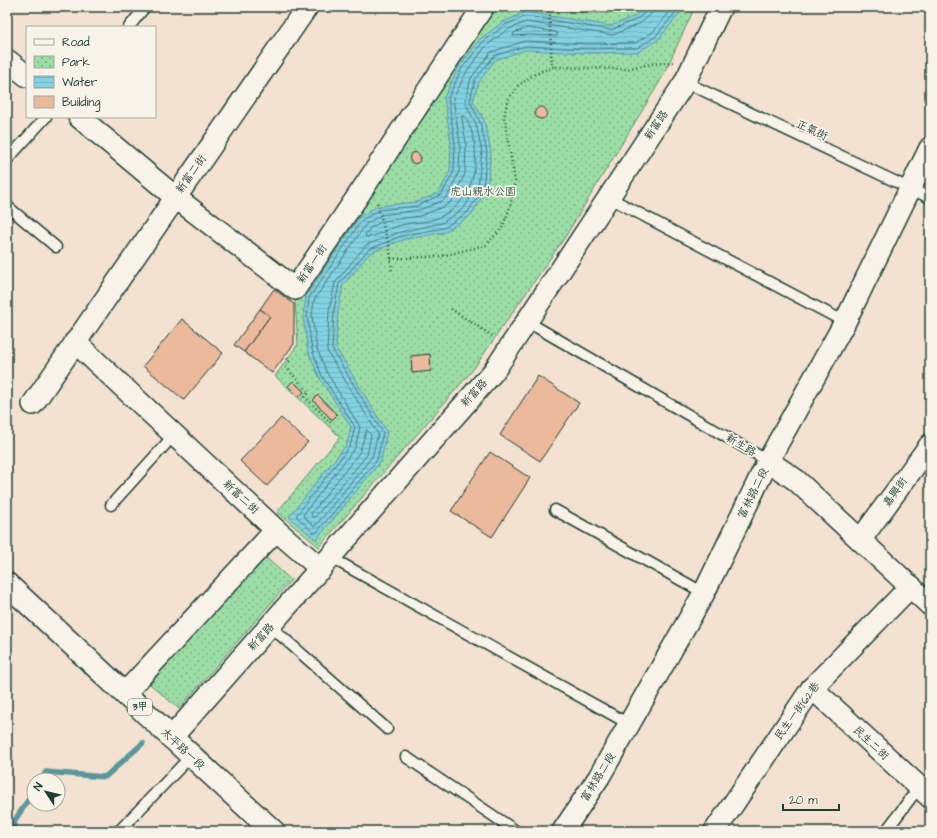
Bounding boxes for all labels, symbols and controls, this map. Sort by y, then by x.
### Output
legend [26,26,156,118]
text: Road [62,34,90,51]
text: Park [62,54,90,71]
text: Water [62,74,98,91]
text: Building [62,94,100,112]
street label: 新富路 [641,107,671,143]
street label: 正氣街 [794,116,831,144]
street label: 新富二街 [172,151,210,196]
park label: 虎山親水公園 [450,184,516,199]
street label: 新富一街 [293,241,331,286]
street label: 新富路 [457,376,491,410]
street label: 新生路 [723,430,759,460]
street label: 富林路二段 [734,465,772,521]
street label: 嘉興街 [879,473,911,510]
street label: 新富二街 [220,477,263,518]
street label: 新富路 [244,620,278,654]
street label: 民生一街62巷 [771,679,823,743]
road number: 3甲 [128,699,152,715]
street label: 民生二街 [850,723,893,764]
street label: 太平路一段 [158,725,208,773]
street label: 富林路二段 [577,750,619,804]
north arrow [26,772,66,812]
text: N [30,779,46,794]
scale bar [783,786,839,812]
text: 20 m [789,792,818,809]

